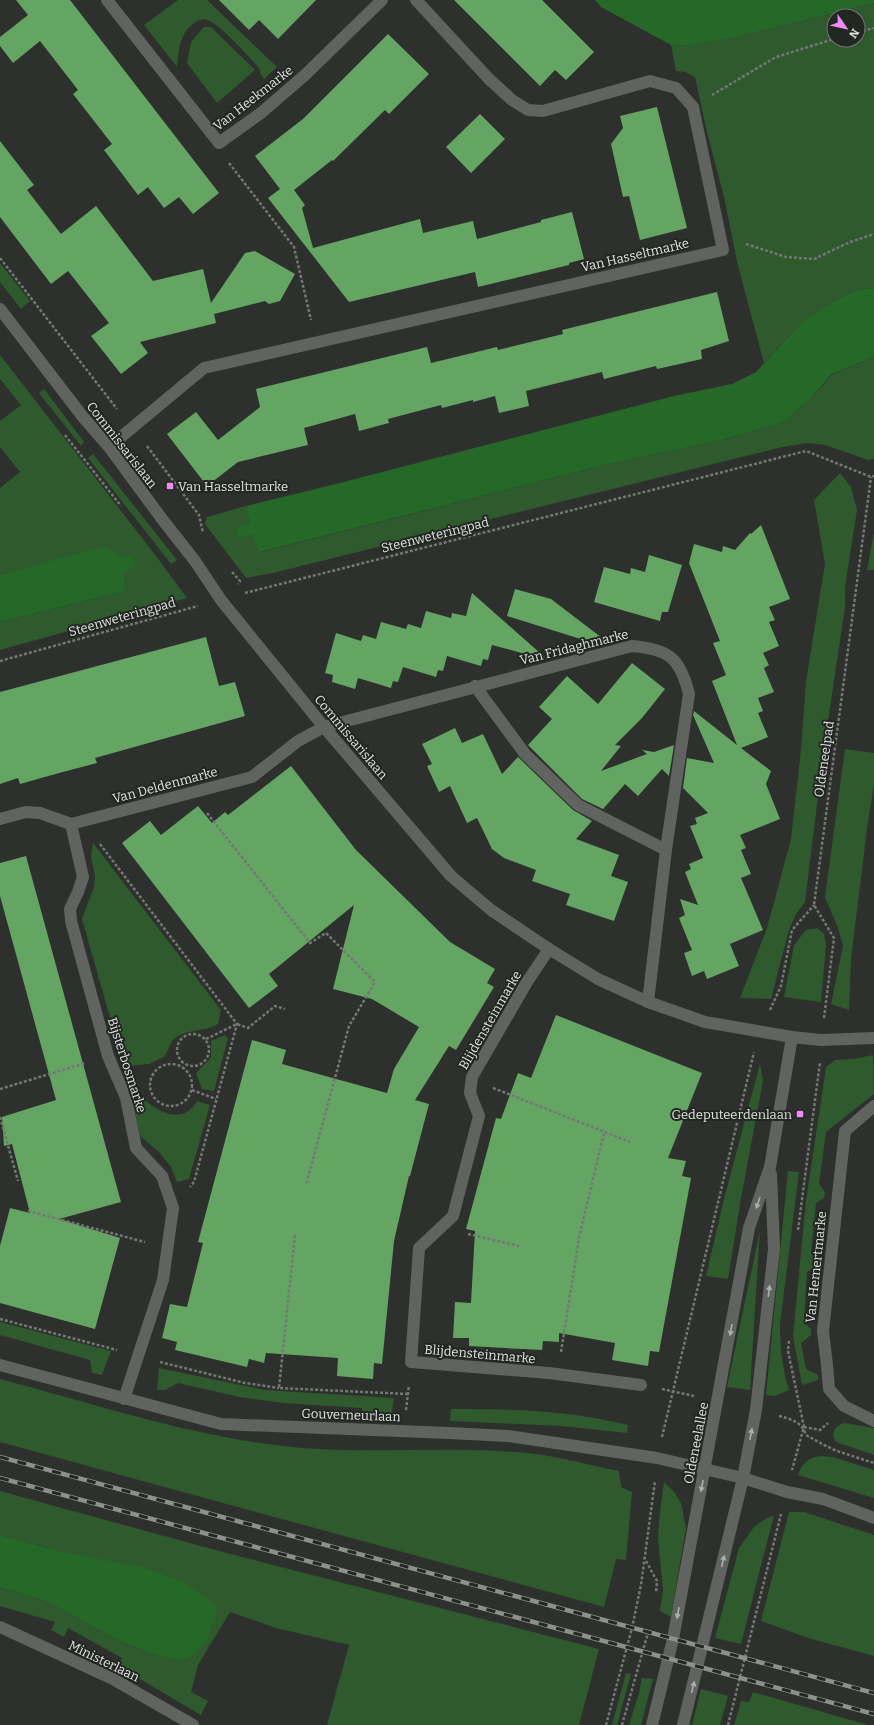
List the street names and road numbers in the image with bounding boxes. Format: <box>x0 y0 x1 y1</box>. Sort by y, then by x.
street label: Van Heekmarke <box>210 62 296 134</box>
street label: Van Hasseltmarke <box>580 235 690 275</box>
street label: Commissarislaan <box>84 399 161 492</box>
street label: Steenweteringpad <box>380 514 491 556</box>
street label: Steenweteringpad <box>67 594 177 639</box>
street label: Van Fridaghmarke <box>518 626 630 668</box>
street label: Commissarislaan <box>311 692 391 783</box>
street label: Oldeneelpad <box>811 720 837 798</box>
street label: Van Deldenmarke <box>111 764 219 806</box>
street label: Blijdensteinmarke <box>456 968 524 1072</box>
street label: Bijsterbosmarke <box>105 1016 149 1114</box>
street label: Van Hemertmarke <box>803 1210 829 1324</box>
street label: Blijdensteinmarke <box>424 1342 536 1366</box>
street label: Oldeneelallee <box>681 1401 711 1485</box>
street label: Gouverneurlaan <box>301 1406 402 1424</box>
street label: Ministerlaan <box>66 1637 143 1685</box>

